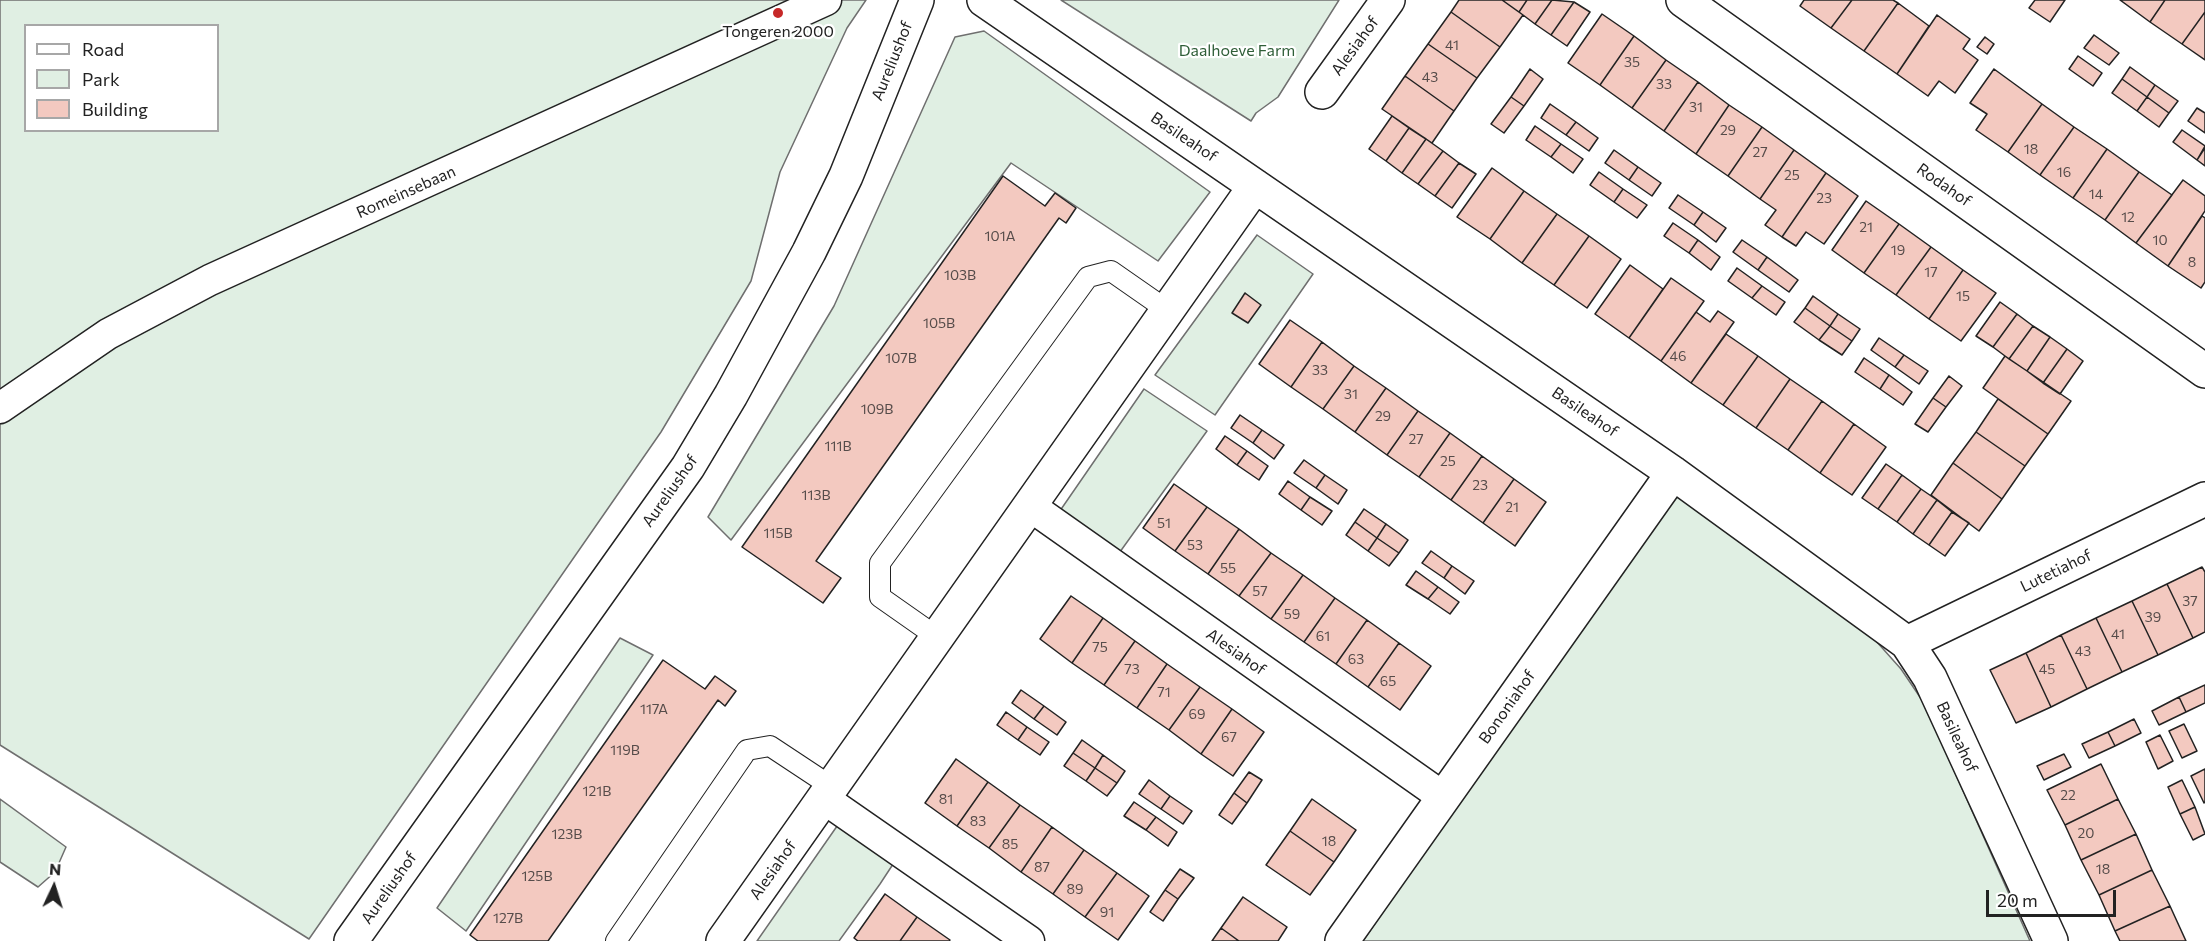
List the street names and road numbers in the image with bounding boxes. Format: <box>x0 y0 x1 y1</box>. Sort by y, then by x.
street label: Alesiahof <box>1327 13 1383 79</box>
street label: Aureliushof <box>867 19 917 103</box>
street label: Basileahof <box>1147 108 1221 166</box>
street label: Rodahof <box>1913 159 1975 211</box>
street label: Romeinsebaan <box>353 162 459 222</box>
street label: Basileahof <box>1548 383 1622 441</box>
street label: Aureliushof <box>638 451 702 531</box>
street label: Lutetiahof <box>2017 546 2095 596</box>
street label: Alesiahof <box>1203 625 1269 679</box>
street label: Bononiahof <box>1475 667 1539 747</box>
street label: Basileahof <box>1932 699 1982 775</box>
street label: Alesiahof <box>746 837 800 903</box>
street label: Aureliushof <box>357 848 421 928</box>

